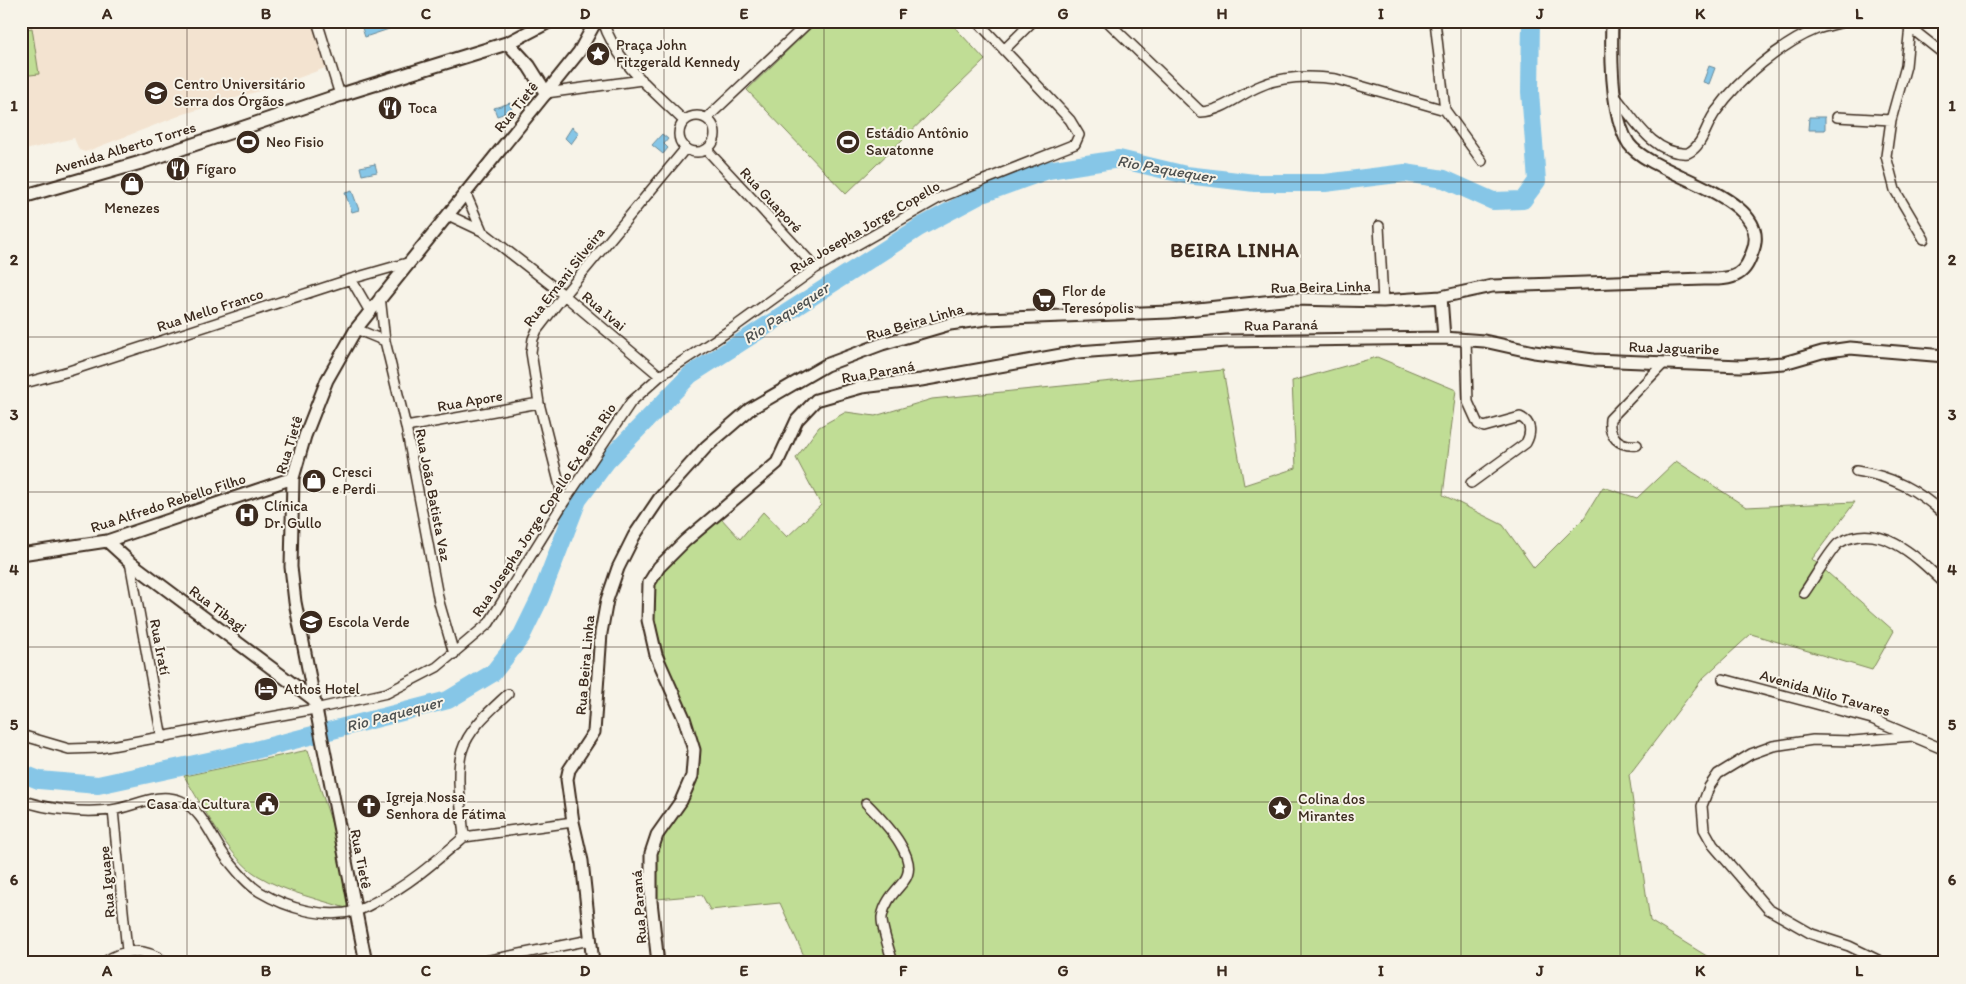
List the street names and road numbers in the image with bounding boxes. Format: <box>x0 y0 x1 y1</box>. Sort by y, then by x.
street label: Rua Tietê <box>490 78 542 136</box>
street label: Avenida Alberto Torres <box>52 118 198 178</box>
street label: Rua Guaporé <box>736 164 806 236</box>
street label: Rua Josepha Jorge Copello <box>787 177 943 277</box>
street label: Rua Ernani Silveira <box>519 223 609 330</box>
street label: Rua Beira Linha <box>1271 277 1372 297</box>
street label: Rua Mello Franco <box>154 284 266 336</box>
street label: Rua Ivai <box>578 287 630 335</box>
street label: Rua Beira Linha <box>864 299 966 345</box>
street label: Rua Paraná <box>1244 315 1318 335</box>
street label: Rua Jaguaribe <box>1628 337 1720 359</box>
street label: Rua Paraná <box>840 357 916 387</box>
street label: Rua Apore <box>436 386 504 416</box>
street label: Rua Josepha Jorge Copello Ex Beira Rio <box>468 400 620 620</box>
street label: Rua Tietê <box>272 414 306 476</box>
street label: Rua João Batista Vaz <box>411 427 455 563</box>
street label: Rua Alfredo Rebello Filho <box>88 469 248 537</box>
street label: Rua Tibagi <box>186 582 250 636</box>
street label: Rua Beira Linha <box>572 614 598 716</box>
street label: Rua Iratí <box>146 617 174 677</box>
street label: Avenida Nilo Tavares <box>1758 666 1892 720</box>
street label: Rua Tietê <box>346 828 376 890</box>
street label: Rua Iguape <box>95 845 119 919</box>
street label: Rua Paraná <box>627 869 651 945</box>

